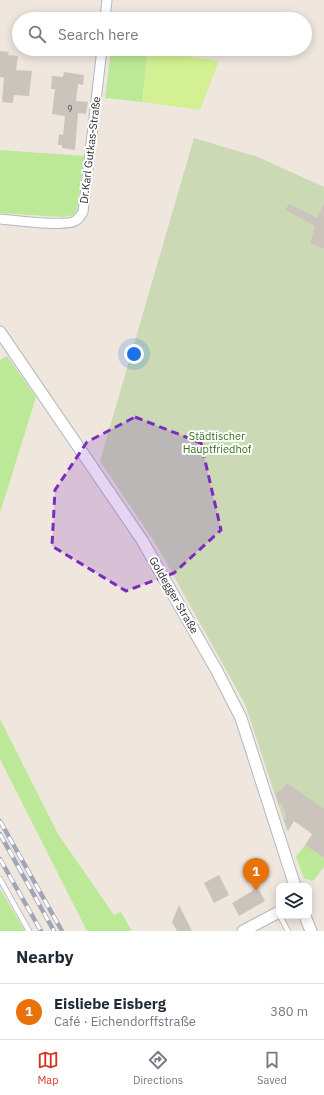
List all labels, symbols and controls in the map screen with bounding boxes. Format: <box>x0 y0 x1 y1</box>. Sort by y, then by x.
search box <box>12 12 312 56</box>
icon: search <box>26 23 48 45</box>
text: Search here <box>58 25 138 44</box>
street label: Dr.Karl Gutkas-Straße <box>76 96 104 204</box>
house number: 9 <box>67 103 73 114</box>
your location <box>124 344 144 364</box>
park label: Städtischer Hauptfriedhof <box>183 429 252 456</box>
street label: Goldegger Straße <box>146 554 202 636</box>
pin: 1 <box>243 858 269 891</box>
map controls <box>276 883 312 919</box>
button: layers <box>276 883 312 919</box>
text: Nearby <box>16 946 74 968</box>
text: Eisliebe Eisberg <box>54 994 166 1013</box>
text: 1 <box>25 1003 33 1020</box>
text: 380 m <box>270 1003 308 1020</box>
text: Café · Eichendorffstraße <box>54 1013 196 1030</box>
tab: Map <box>37 1049 59 1087</box>
tab: Directions <box>133 1049 183 1087</box>
tab: Saved <box>257 1049 287 1087</box>

